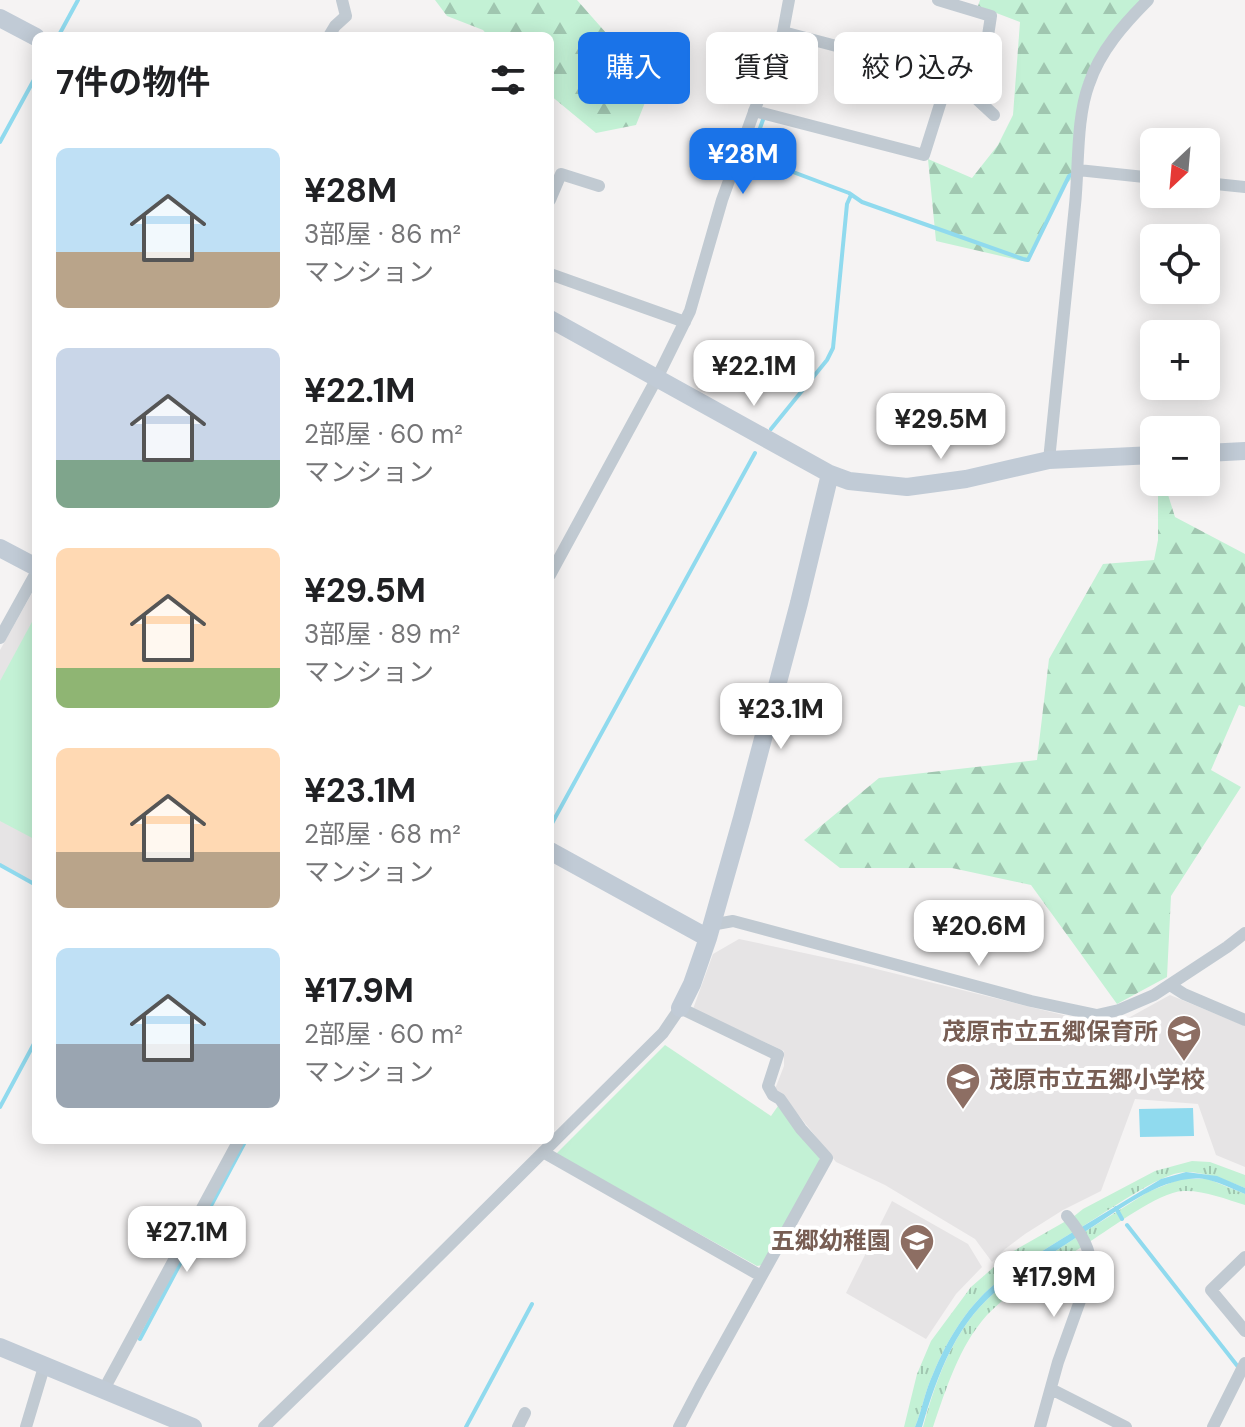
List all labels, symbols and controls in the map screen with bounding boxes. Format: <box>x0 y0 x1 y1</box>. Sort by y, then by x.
chip: 購入 <box>578 32 690 104</box>
chip: 賃貸 <box>706 32 818 104</box>
chip: 絞り込み <box>834 32 1002 104</box>
icon: filters <box>486 58 530 102</box>
text: 7件の物件 <box>56 60 210 105</box>
pin: ¥28M <box>696 128 790 196</box>
north arrow <box>1140 128 1220 208</box>
map controls <box>1140 128 1220 496</box>
text: ¥28M <box>707 137 779 171</box>
text: ¥28M <box>304 168 397 213</box>
icon: home <box>120 180 216 276</box>
text: 3部屋 · 86 m² <box>304 217 461 251</box>
button: locate <box>1140 224 1220 304</box>
text: マンション <box>304 255 434 289</box>
button: + <box>1140 320 1220 400</box>
pin: ¥22.1M <box>689 340 819 408</box>
text: ¥22.1M <box>711 349 797 383</box>
text: ¥22.1M <box>304 368 415 413</box>
icon: home <box>120 380 216 476</box>
pin: ¥29.5M <box>876 393 1006 461</box>
text: ¥29.5M <box>894 402 988 436</box>
button: − <box>1140 416 1220 496</box>
text: 2部屋 · 60 m² <box>304 417 463 451</box>
text: マンション <box>304 455 434 489</box>
text: ¥29.5M <box>304 568 426 613</box>
icon: home <box>120 580 216 676</box>
text: 3部屋 · 89 m² <box>304 617 460 651</box>
text: マンション <box>304 655 434 689</box>
pin: ¥23.1M <box>716 683 846 751</box>
text: ¥23.1M <box>738 692 824 726</box>
text: ¥23.1M <box>304 768 416 813</box>
icon: home <box>120 780 216 876</box>
text: 2部屋 · 68 m² <box>304 817 461 851</box>
text: マンション <box>304 855 434 889</box>
pin: ¥20.6M <box>914 900 1044 968</box>
text: ¥20.6M <box>932 909 1026 943</box>
text: ¥17.9M <box>304 968 414 1013</box>
icon: home <box>120 980 216 1076</box>
school or university icon: 茂原市立五郷保育所 <box>1165 1013 1203 1063</box>
place label: 茂原市立五郷保育所 <box>942 1016 1158 1047</box>
text: 2部屋 · 60 m² <box>304 1017 463 1051</box>
text: マンション <box>304 1055 434 1089</box>
school or university icon: 茂原市立五郷小学校 <box>944 1061 982 1111</box>
place label: 茂原市立五郷小学校 <box>989 1064 1205 1095</box>
pin: ¥27.1M <box>122 1206 252 1274</box>
text: ¥27.1M <box>146 1215 228 1249</box>
school or university icon: 五郷幼稚園 <box>898 1222 936 1272</box>
place label: 五郷幼稚園 <box>771 1225 891 1256</box>
pin: ¥17.9M <box>989 1251 1119 1319</box>
text: ¥17.9M <box>1012 1260 1096 1294</box>

